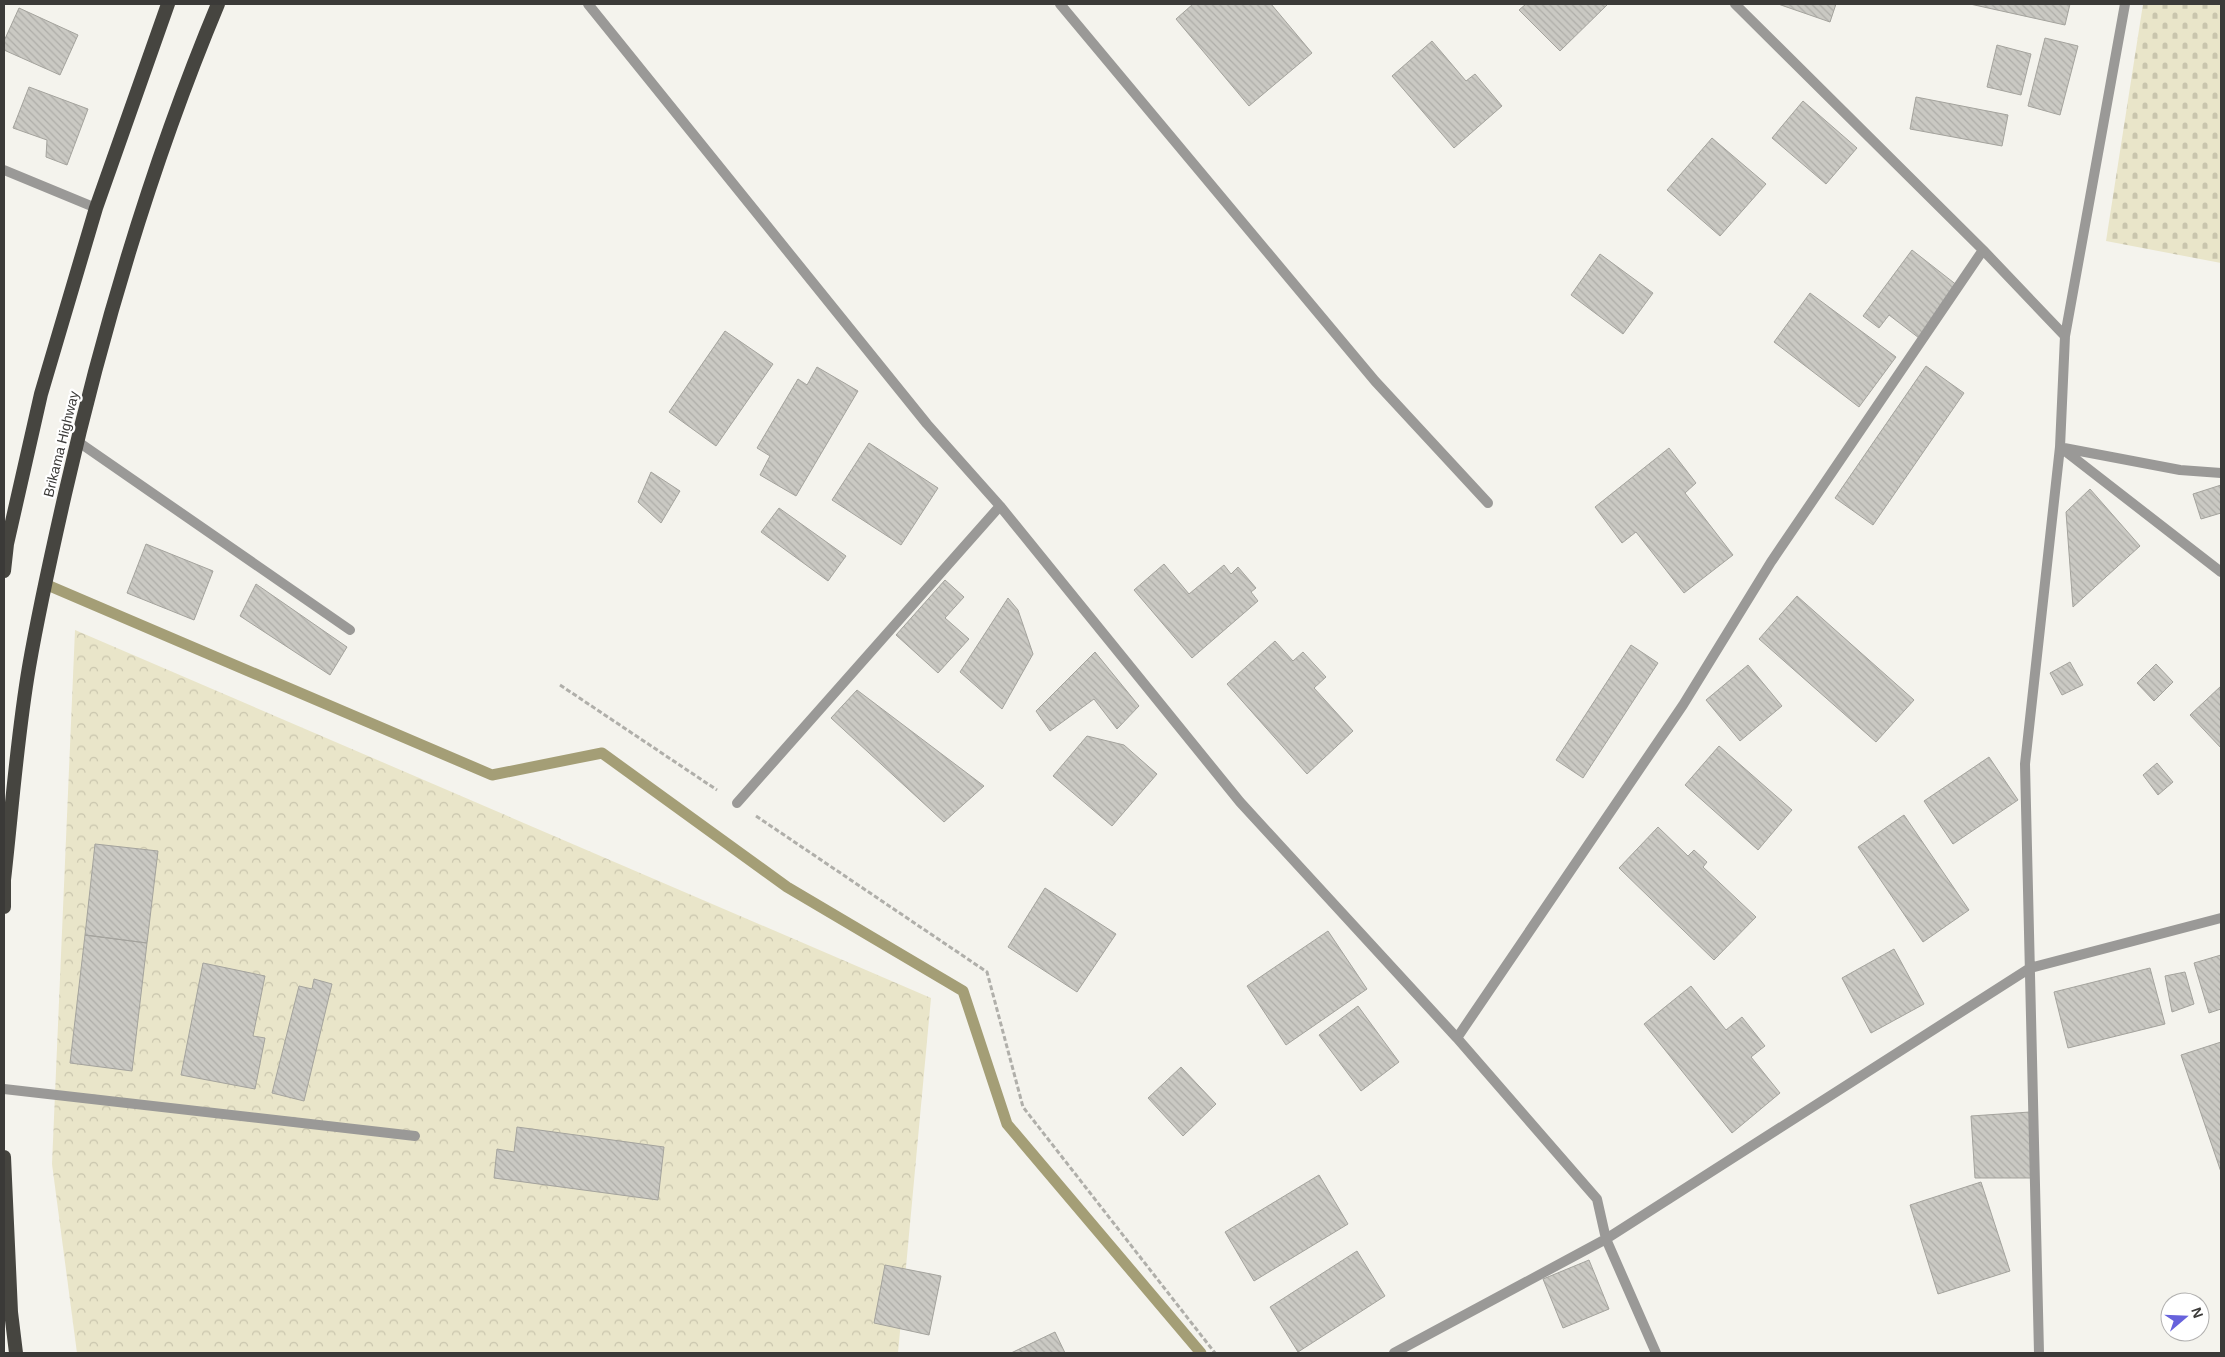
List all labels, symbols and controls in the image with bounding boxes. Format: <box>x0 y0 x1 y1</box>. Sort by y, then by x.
street label: Brikama Highway <box>40 389 82 499</box>
north arrow <box>2160 1292 2210 1342</box>
text: N <box>2188 1305 2207 1320</box>

